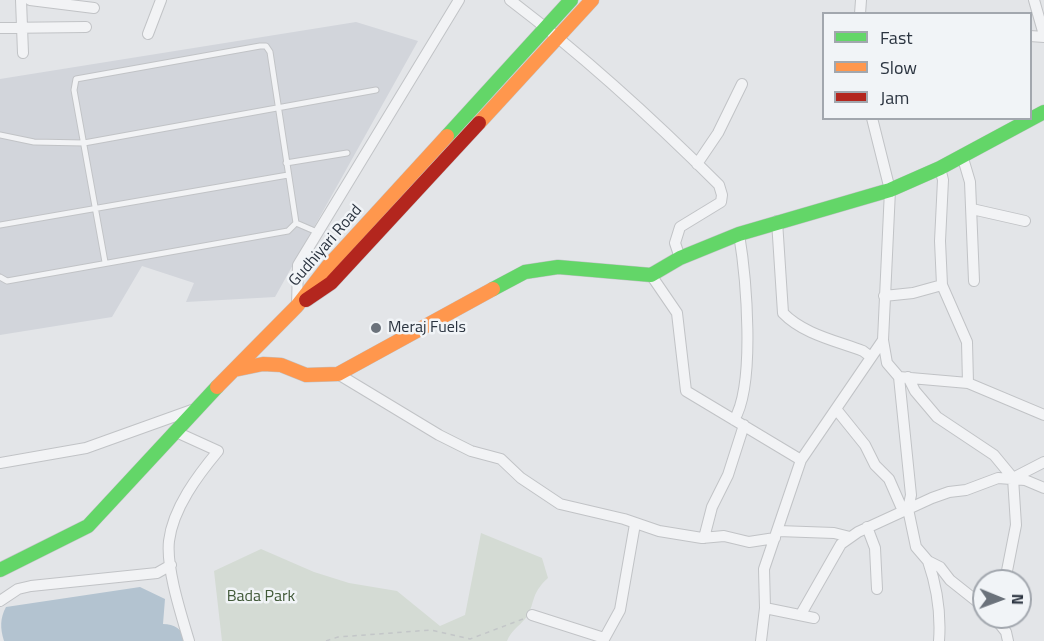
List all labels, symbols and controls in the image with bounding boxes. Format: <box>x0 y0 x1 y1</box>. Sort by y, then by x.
legend <box>822 12 1032 120</box>
text: Fast <box>880 24 913 51</box>
text: Slow <box>880 54 917 81</box>
text: Jam <box>880 84 909 111</box>
street label: Gudhiyari Road <box>285 201 367 291</box>
place label: Meraj Fuels <box>388 318 466 338</box>
marker: Meraj Fuels <box>369 321 383 335</box>
north arrow <box>972 569 1032 629</box>
park label: Bada Park <box>227 587 295 607</box>
text: N <box>1006 594 1030 605</box>

